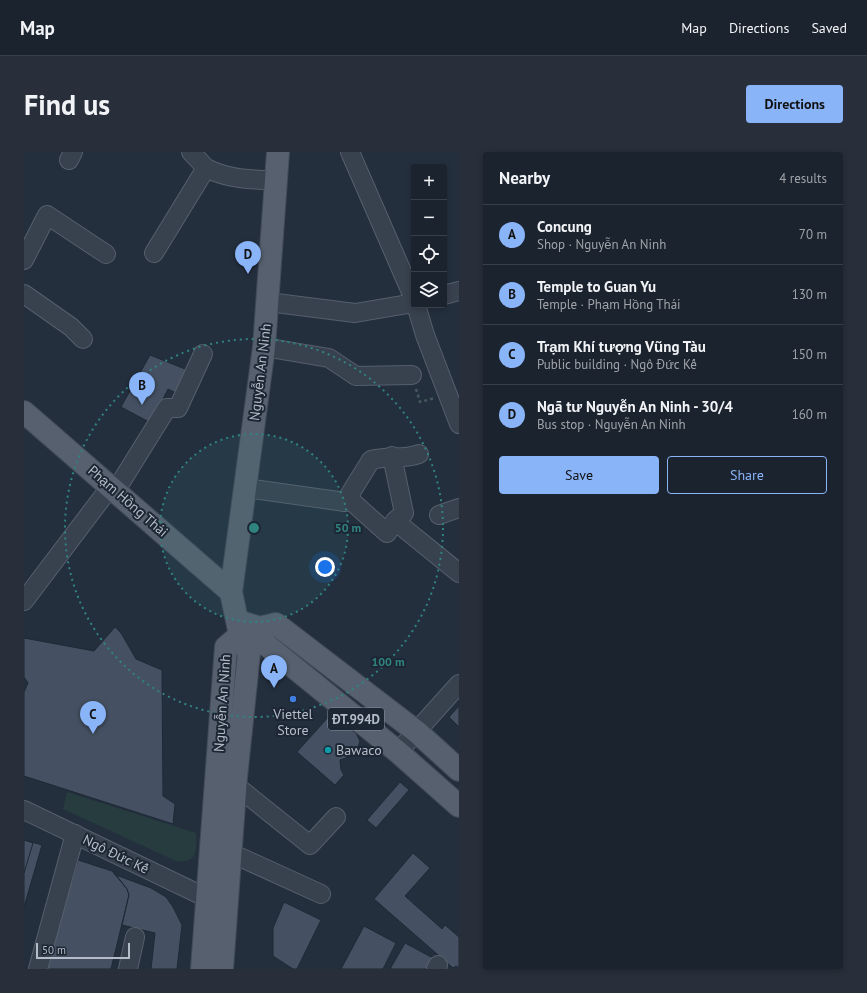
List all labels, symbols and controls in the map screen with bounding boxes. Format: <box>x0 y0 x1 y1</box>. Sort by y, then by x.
text: Map <box>20 16 55 40</box>
text: Map <box>681 19 707 37</box>
text: Directions <box>729 19 789 37</box>
text: Saved <box>811 19 847 37</box>
button: Directions <box>746 85 843 123</box>
text: Find us <box>24 86 110 123</box>
map controls <box>411 164 447 308</box>
button: + <box>411 164 447 200</box>
text: Nearby <box>499 167 550 189</box>
text: 4 results <box>779 170 827 187</box>
button: − <box>411 200 447 236</box>
text: Concung <box>537 217 592 236</box>
text: A <box>508 226 516 243</box>
text: 70 m <box>799 226 827 243</box>
button: locate <box>411 236 447 272</box>
text: Shop · Nguyễn An Ninh <box>537 236 666 253</box>
pin: D <box>235 241 261 274</box>
button: layers <box>411 272 447 308</box>
text: Temple to Guan Yu <box>537 277 656 296</box>
text: B <box>508 286 516 303</box>
text: 130 m <box>792 286 827 303</box>
text: Temple · Phạm Hồng Thái <box>537 296 681 313</box>
street label: Nguyễn An Ninh <box>245 322 275 422</box>
text: Trạm Khí tượng Vũng Tàu <box>537 337 706 356</box>
text: C <box>508 346 516 363</box>
text: 150 m <box>792 346 827 363</box>
text: Public building · Ngô Đức Kế <box>537 356 697 373</box>
pin: B <box>129 372 155 405</box>
text: Ngã tư Nguyễn An Ninh - 30/4 <box>537 397 733 416</box>
text: D <box>508 406 516 423</box>
text: 160 m <box>792 406 827 423</box>
text: Bus stop · Nguyễn An Ninh <box>537 416 686 433</box>
button: Save <box>499 456 659 494</box>
button: Share <box>667 456 827 494</box>
street label: Phạm Hồng Thái <box>84 461 172 541</box>
text: 50 m <box>335 520 361 535</box>
centre of rings <box>247 521 261 535</box>
your location <box>315 557 335 577</box>
street label: Nguyễn An Ninh <box>210 654 234 752</box>
text: 100 m <box>371 654 405 669</box>
pin: A <box>261 655 287 688</box>
marker: Viettel Store <box>288 694 298 704</box>
pin: C <box>80 701 106 734</box>
place label: Viettel Store <box>272 705 313 739</box>
road number: ĐT.994D <box>328 708 384 730</box>
place label: Bawaco <box>336 741 382 759</box>
marker: Bawaco <box>323 745 333 755</box>
street label: Ngô Đức Kế <box>80 830 152 878</box>
scale bar <box>36 941 130 960</box>
text: 50 m <box>42 943 66 957</box>

